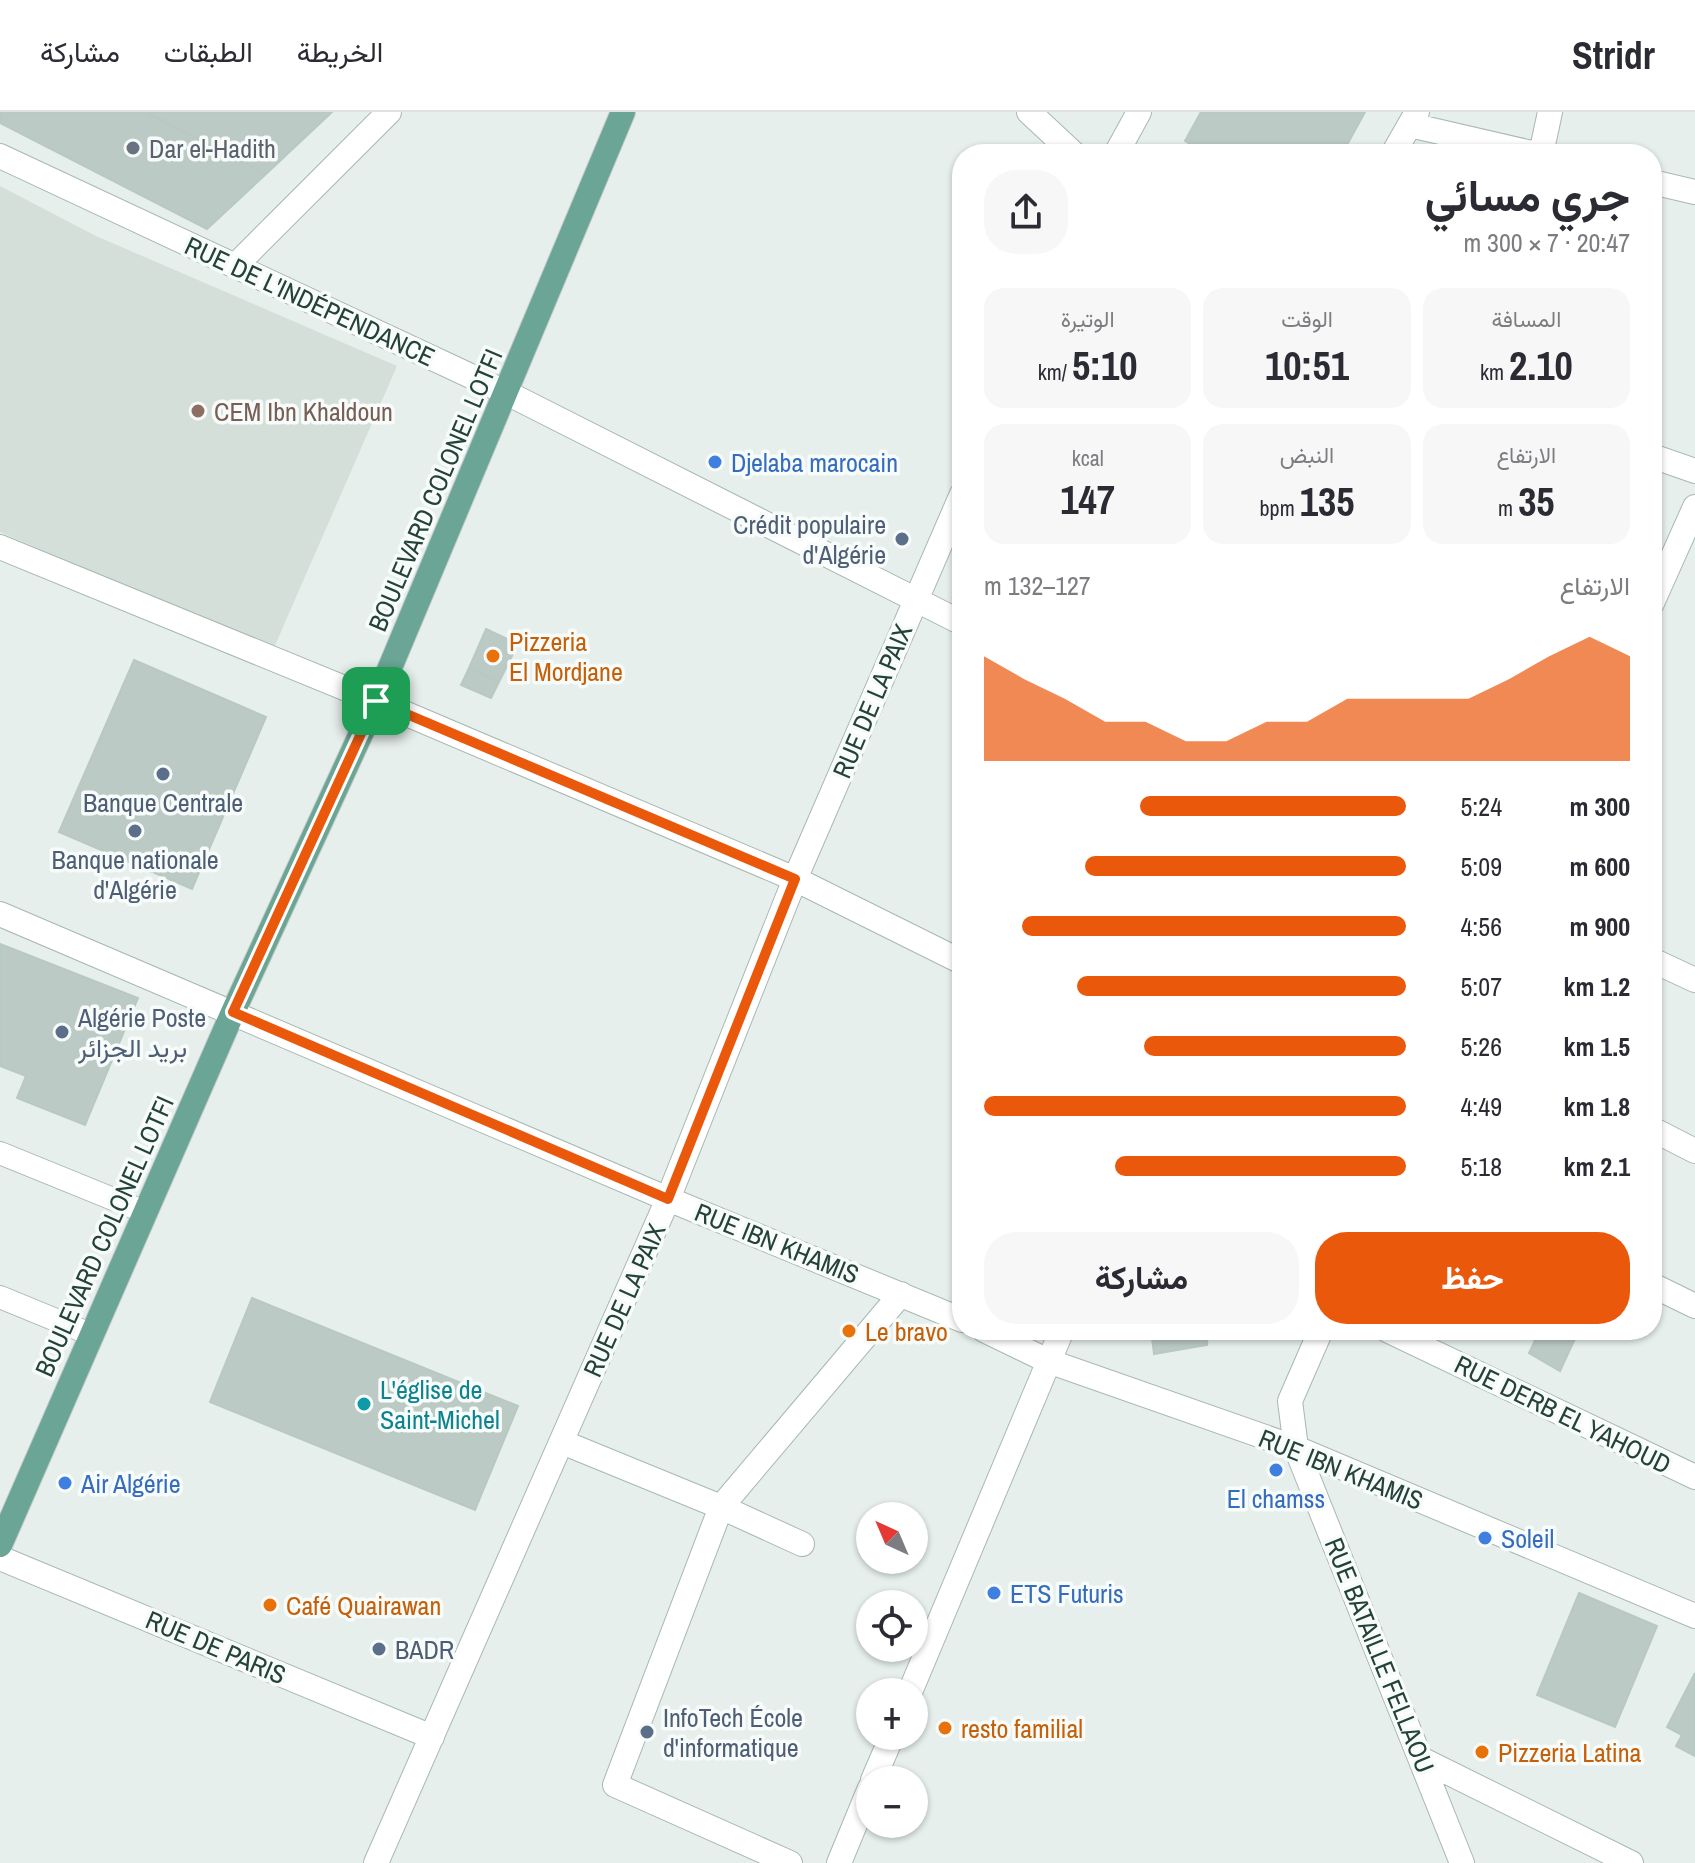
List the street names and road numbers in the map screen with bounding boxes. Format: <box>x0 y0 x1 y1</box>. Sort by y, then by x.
street label: RUE DE L'INDÉPENDANCE <box>179 228 441 374</box>
street label: BOULEVARD COLONEL LOTFI <box>360 344 510 636</box>
street label: RUE DE LA PAIX <box>824 618 921 783</box>
street label: BOULEVARD COLONEL LOTFI <box>26 1090 182 1382</box>
street label: RUE IBN KHAMIS <box>690 1194 864 1292</box>
street label: RUE DE LA PAIX <box>575 1217 674 1382</box>
street label: RUE DERB EL YAHOUD <box>1449 1346 1677 1482</box>
street label: RUE IBN KHAMIS <box>1254 1420 1428 1518</box>
street label: RUE BATAILLE FELLAOU <box>1317 1532 1443 1778</box>
street label: RUE DE PARIS <box>141 1602 291 1692</box>

